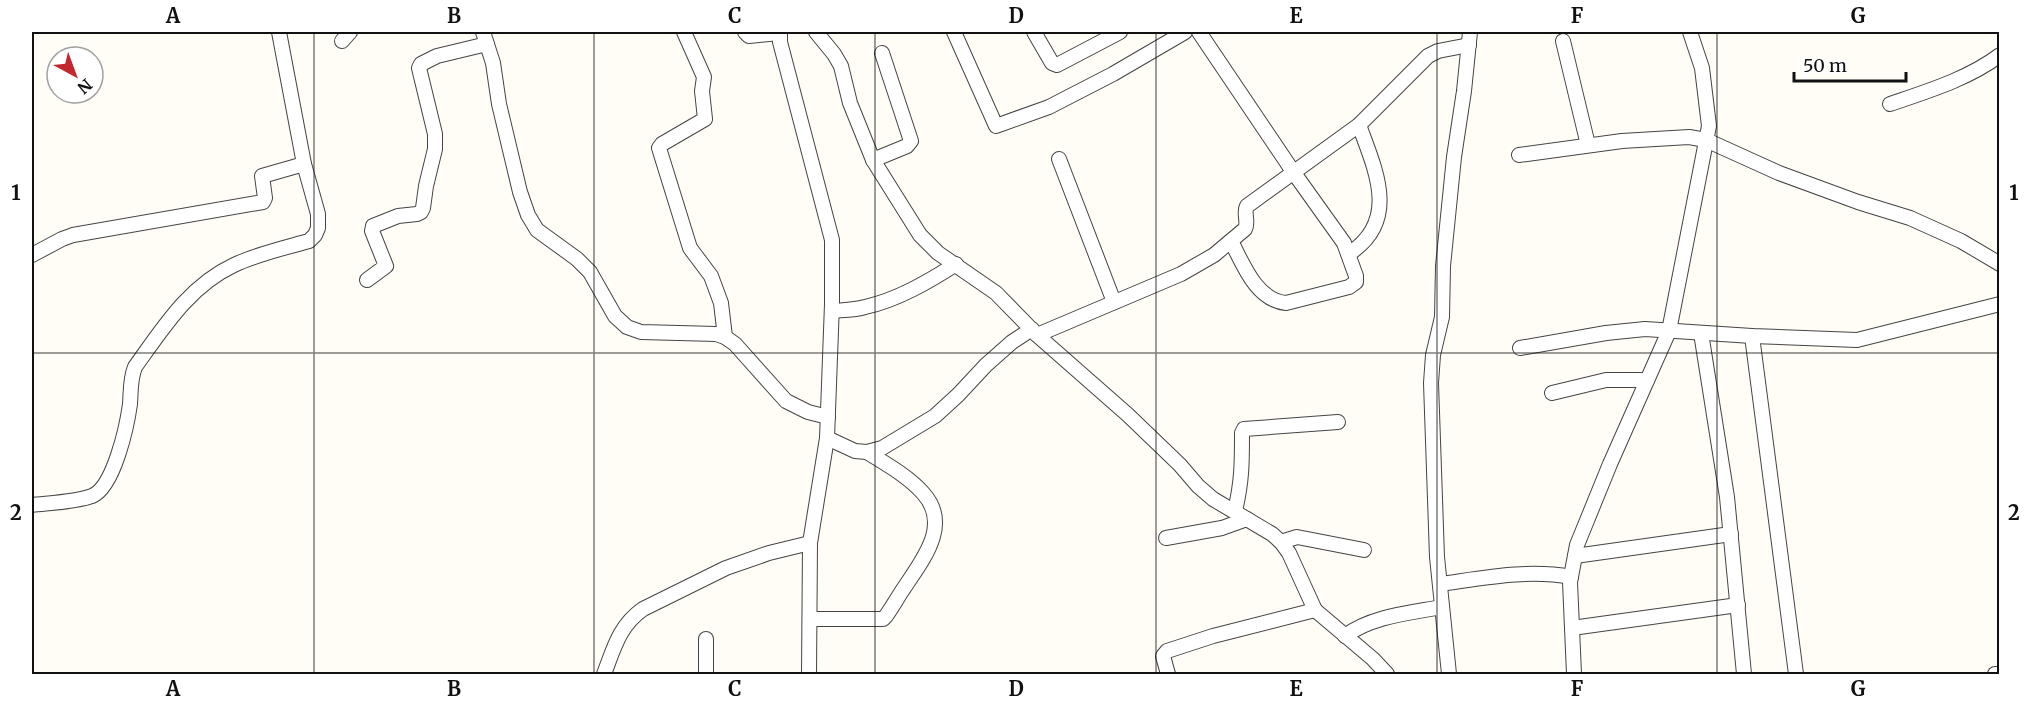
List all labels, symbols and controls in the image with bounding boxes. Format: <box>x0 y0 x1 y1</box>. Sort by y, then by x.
text: A <box>165 3 181 28</box>
text: B <box>447 3 461 28</box>
text: C <box>728 3 742 28</box>
text: D <box>1008 3 1024 28</box>
text: E <box>1289 3 1303 28</box>
text: F <box>1571 3 1584 28</box>
text: G <box>1851 3 1866 28</box>
north arrow <box>45 45 105 105</box>
scale bar <box>1794 45 1906 83</box>
text: 50 m <box>1803 54 1847 77</box>
text: N <box>73 75 96 98</box>
text: 1 <box>11 180 21 205</box>
text: 1 <box>2009 180 2019 205</box>
text: 2 <box>10 500 22 525</box>
text: 2 <box>2008 500 2020 525</box>
text: A <box>165 676 181 701</box>
text: B <box>447 676 461 701</box>
text: C <box>728 676 742 701</box>
text: D <box>1008 676 1024 701</box>
text: E <box>1289 676 1303 701</box>
text: F <box>1571 676 1584 701</box>
text: G <box>1851 676 1866 701</box>

